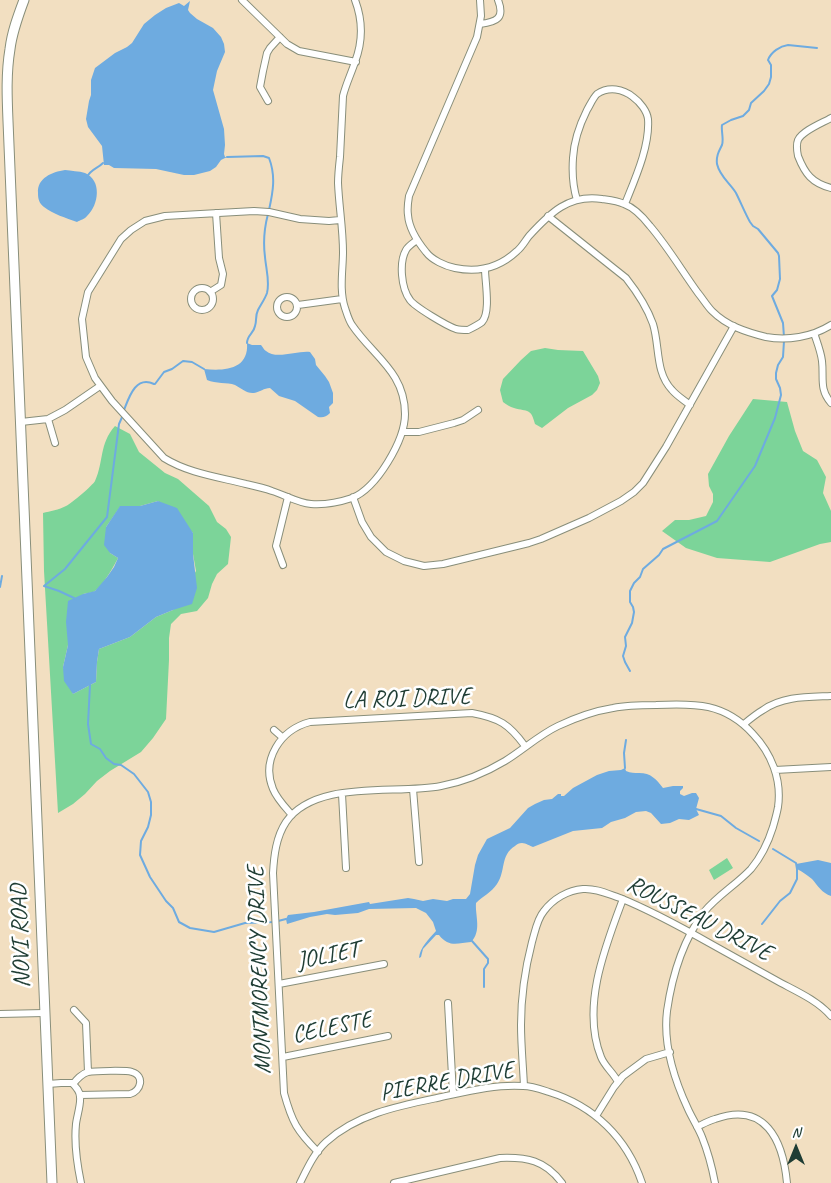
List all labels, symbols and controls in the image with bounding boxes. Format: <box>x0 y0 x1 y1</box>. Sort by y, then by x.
street label: LA ROI DRIVE <box>343 682 471 716</box>
street label: MONTMORENCY DRIVE <box>242 866 278 1074</box>
street label: ROUSSEAU DRIVE <box>622 870 776 968</box>
street label: NOVI ROAD <box>5 884 37 988</box>
street label: JOLIET <box>294 936 362 976</box>
street label: CELESTE <box>290 1006 374 1050</box>
street label: PIERRE DRIVE <box>378 1056 516 1108</box>
north arrow <box>771 1123 821 1173</box>
text: N <box>792 1124 800 1141</box>

